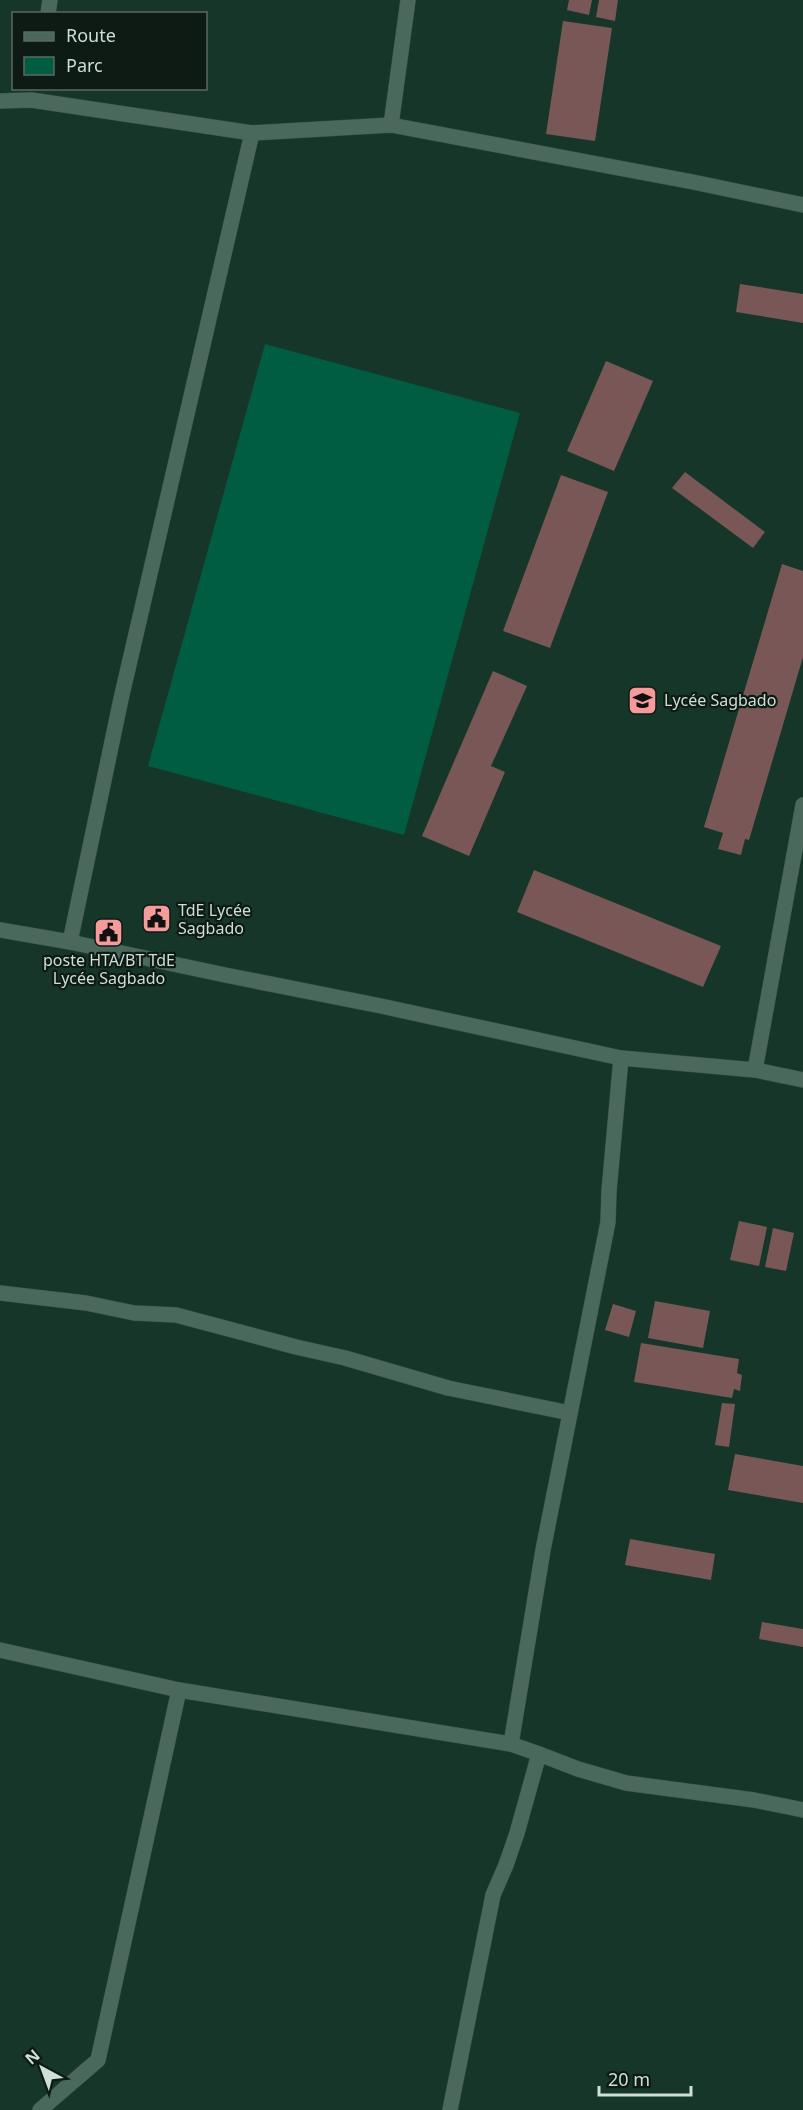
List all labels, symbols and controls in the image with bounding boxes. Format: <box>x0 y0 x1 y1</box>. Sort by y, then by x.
legend <box>12 12 207 90</box>
text: Route <box>66 23 116 47</box>
text: Parc <box>66 53 103 77</box>
school or university icon: Lycée Sagbado <box>627 684 659 716</box>
place label: Lycée Sagbado <box>664 689 776 711</box>
place label: TdE Lycée Sagbado <box>178 899 251 939</box>
public building icon: TdE Lycée Sagbado <box>141 903 173 935</box>
public building icon: poste HTA/BT TdE Lycée Sagbado <box>93 916 125 948</box>
place label: poste HTA/BT TdE Lycée Sagbado <box>43 949 175 989</box>
north arrow <box>12 2038 72 2098</box>
text: N <box>20 2044 44 2069</box>
scale bar <box>599 2059 690 2097</box>
text: 20 m <box>608 2067 650 2091</box>

